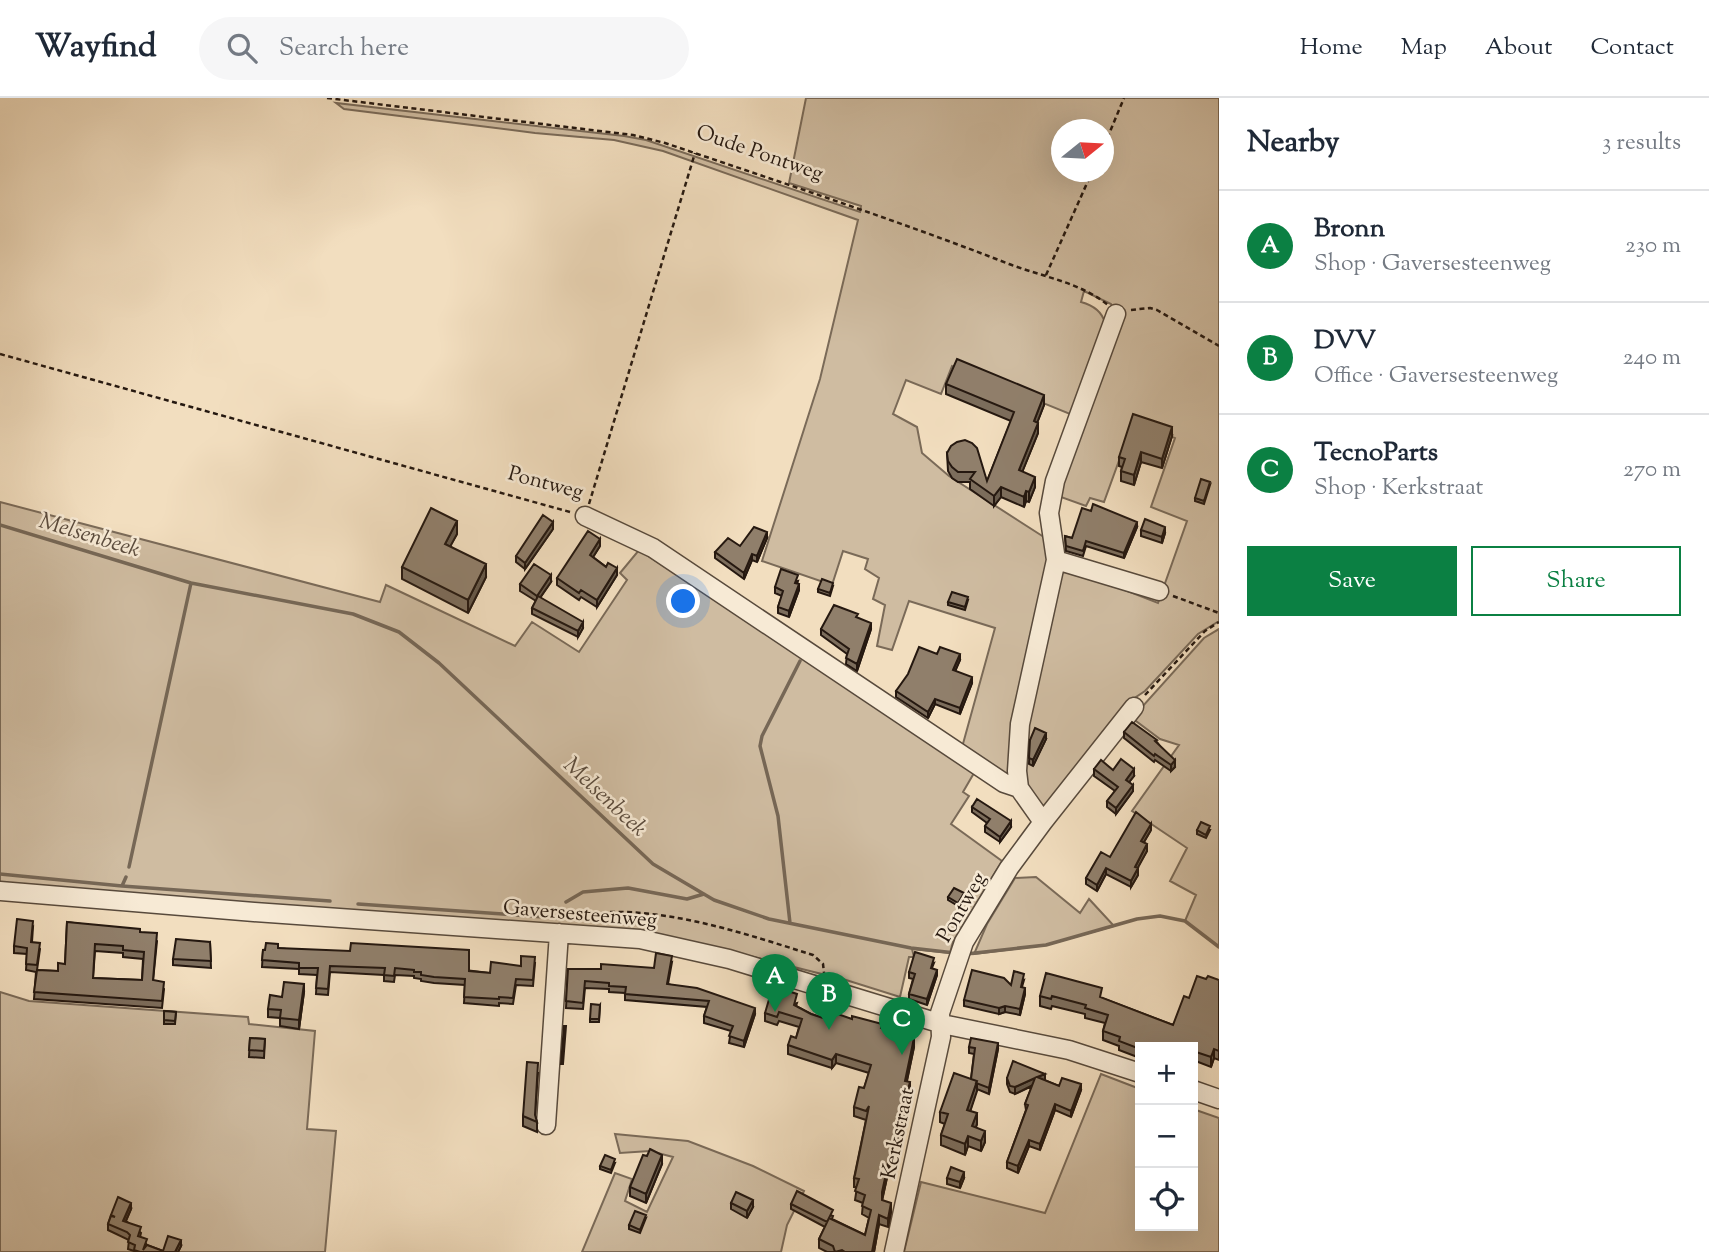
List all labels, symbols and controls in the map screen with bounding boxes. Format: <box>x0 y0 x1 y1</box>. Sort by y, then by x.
search box <box>199 17 689 80</box>
text: Wayfind <box>35 24 157 72</box>
icon: search <box>223 29 261 67</box>
text: Search here <box>279 30 409 67</box>
text: Home <box>1300 31 1363 65</box>
text: Map <box>1401 31 1447 65</box>
text: About <box>1485 31 1552 65</box>
text: Contact <box>1590 31 1674 65</box>
street label: Oude Pontweg <box>692 118 827 190</box>
north arrow <box>1051 119 1114 182</box>
text: Nearby <box>1247 122 1339 165</box>
text: 3 results <box>1602 127 1681 160</box>
text: Bronn <box>1314 211 1385 248</box>
text: A <box>1261 230 1279 263</box>
text: 230 m <box>1625 230 1681 263</box>
text: Shop · Gaversesteenweg <box>1314 248 1551 281</box>
text: DVV <box>1314 323 1376 360</box>
text: B <box>1263 342 1277 375</box>
text: 240 m <box>1623 342 1681 375</box>
text: Office · Gaversesteenweg <box>1314 360 1558 393</box>
text: TecnoParts <box>1314 435 1438 472</box>
text: C <box>1261 454 1279 487</box>
text: 270 m <box>1623 454 1681 487</box>
street label: Pontweg <box>504 459 587 508</box>
text: Shop · Kerkstraat <box>1314 472 1483 505</box>
water label: Melsenbeek <box>35 505 144 567</box>
button: Save <box>1247 546 1457 616</box>
button: Share <box>1471 546 1681 616</box>
your location <box>666 584 700 618</box>
water label: Melsenbeek <box>555 750 654 845</box>
street label: Pontweg <box>931 867 995 949</box>
street label: Gaversesteenweg <box>502 893 658 937</box>
pin: A <box>752 954 798 1012</box>
pin: B <box>806 972 852 1030</box>
pin: C <box>879 997 925 1055</box>
map controls <box>1135 1042 1198 1231</box>
button: + <box>1135 1042 1198 1105</box>
street label: Kerkstraat <box>875 1085 923 1182</box>
button: − <box>1135 1105 1198 1168</box>
button: locate <box>1135 1168 1198 1231</box>

